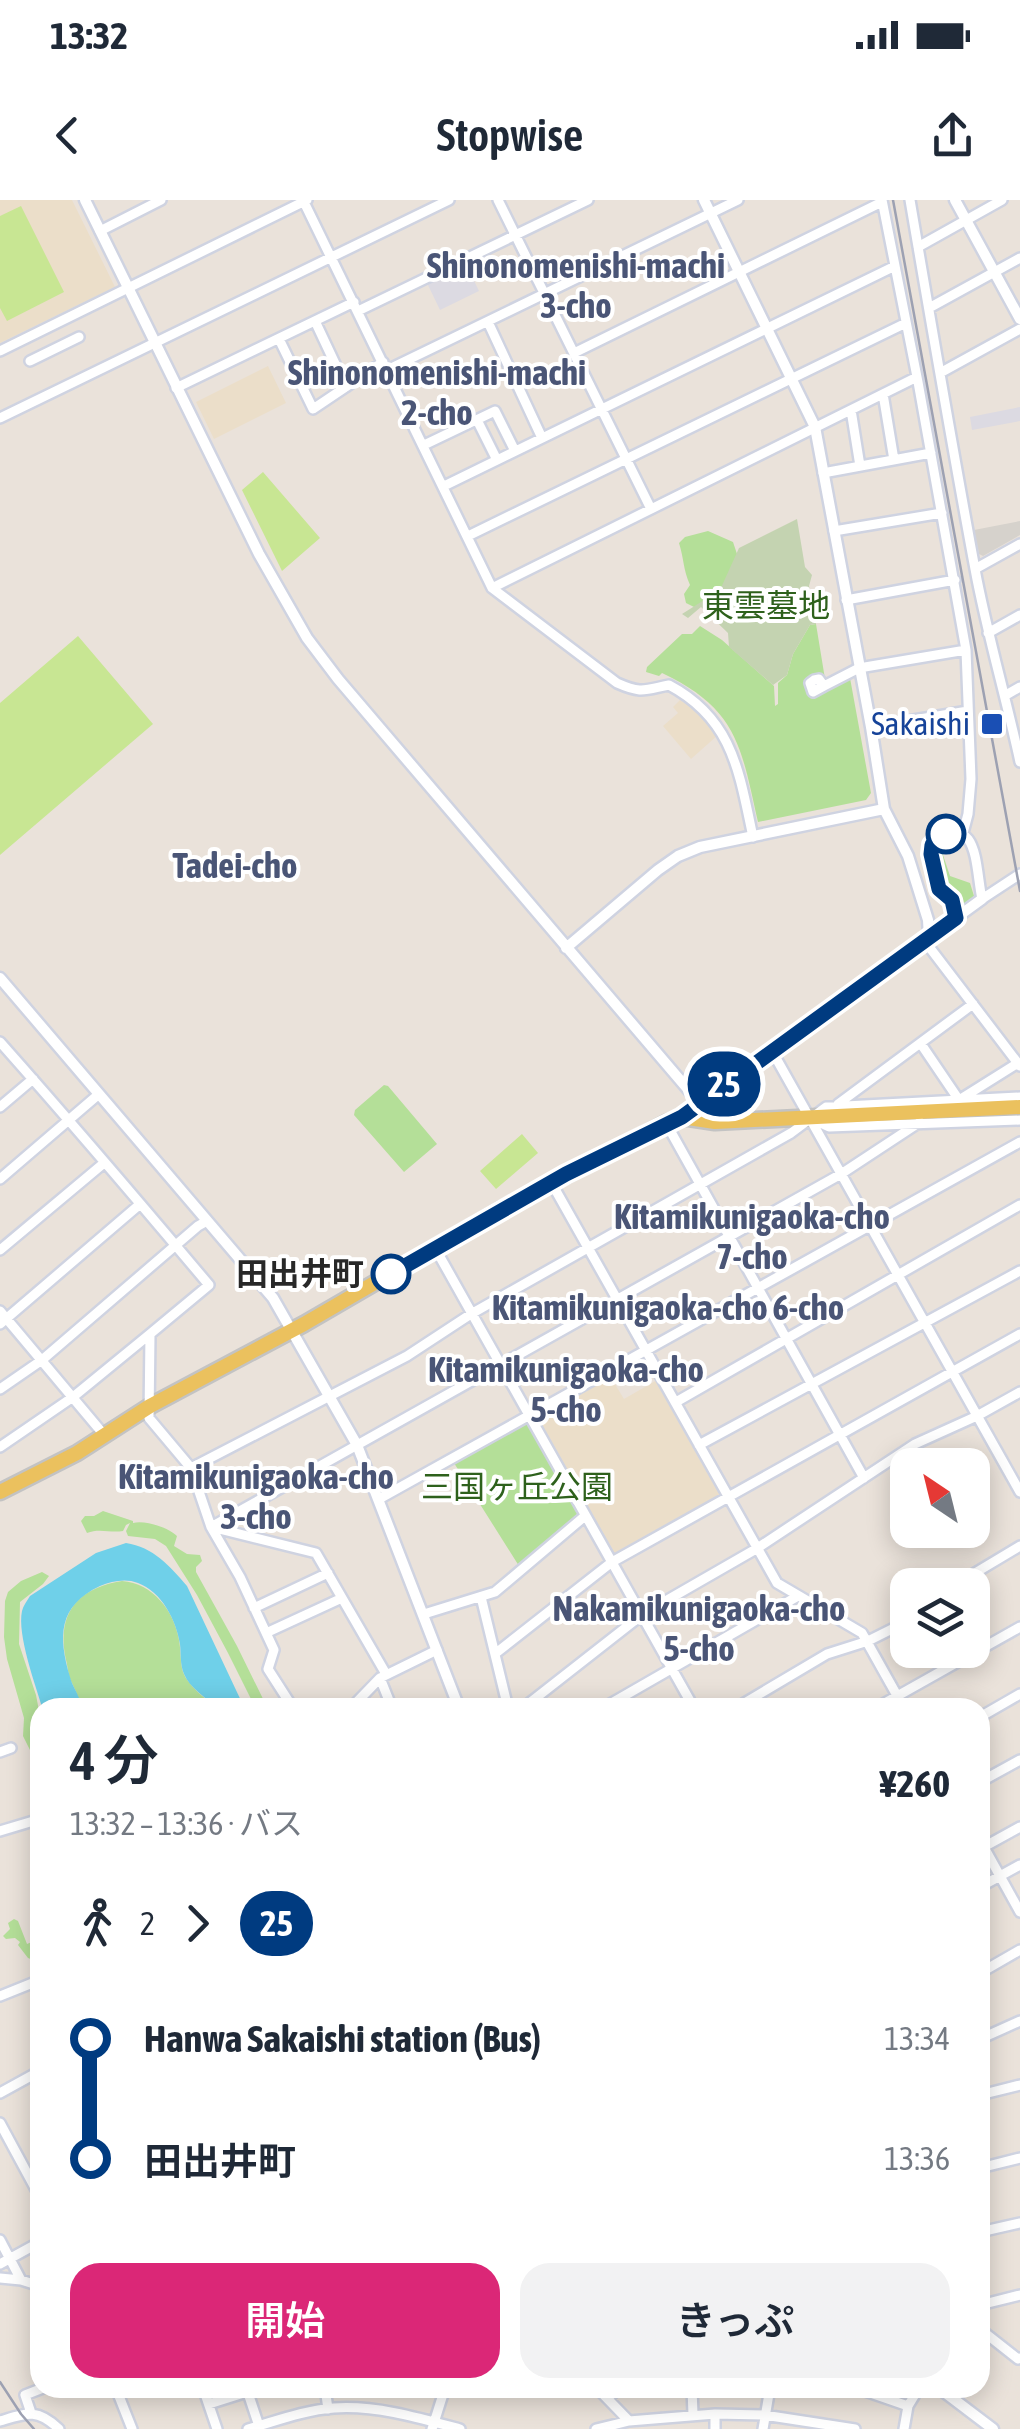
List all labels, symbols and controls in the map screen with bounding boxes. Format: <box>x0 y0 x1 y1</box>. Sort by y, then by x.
text: 13:32 <box>50 14 128 57</box>
icon: back <box>40 108 95 163</box>
icon: share <box>925 108 980 163</box>
text: Stopwise <box>437 109 583 161</box>
district label: Shinonomenishi-machi 3-cho <box>427 245 725 325</box>
district label: Shinonomenishi-machi 2-cho <box>288 352 586 432</box>
park label: 東雲墓地 <box>702 587 830 624</box>
place label: Sakaishi <box>871 705 970 742</box>
marker: Sakaishi <box>979 711 1005 737</box>
unlabelled marker <box>927 815 965 853</box>
district label: Tadei-cho <box>173 845 297 885</box>
line badge: 25 <box>679 1052 769 1116</box>
text: 25 <box>708 1064 740 1104</box>
district label: Kitamikunigaoka-cho 7-cho <box>614 1196 890 1276</box>
place label: 田出井町 <box>236 1255 364 1292</box>
marker: 田出井町 <box>372 1255 410 1293</box>
district label: Kitamikunigaoka-cho 6-cho <box>492 1287 844 1327</box>
district label: Kitamikunigaoka-cho 5-cho <box>428 1349 704 1429</box>
north arrow <box>890 1448 990 1548</box>
map controls <box>890 1448 990 1668</box>
district label: Kitamikunigaoka-cho 3-cho <box>118 1456 394 1536</box>
park label: 三国ヶ丘公園 <box>421 1468 613 1505</box>
button: layers <box>890 1568 990 1668</box>
district label: Nakamikunigaoka-cho 5-cho <box>552 1588 846 1668</box>
text: 4 分 <box>70 1729 158 1792</box>
text: ¥260 <box>880 1762 950 1805</box>
text: 13:32 – 13:36 · バス <box>70 1805 303 1842</box>
icon: walk <box>70 1896 125 1951</box>
icon: forward <box>170 1896 225 1951</box>
text: 25 <box>260 1903 293 1943</box>
text: 2 <box>140 1905 155 1942</box>
text: Hanwa Sakaishi station (Bus) <box>144 2017 541 2060</box>
text: 13:34 <box>884 2020 950 2057</box>
text: 田出井町 <box>144 2140 296 2183</box>
text: 13:36 <box>884 2140 950 2177</box>
button: 開始 <box>70 2263 500 2378</box>
button: きっぷ <box>520 2263 950 2378</box>

